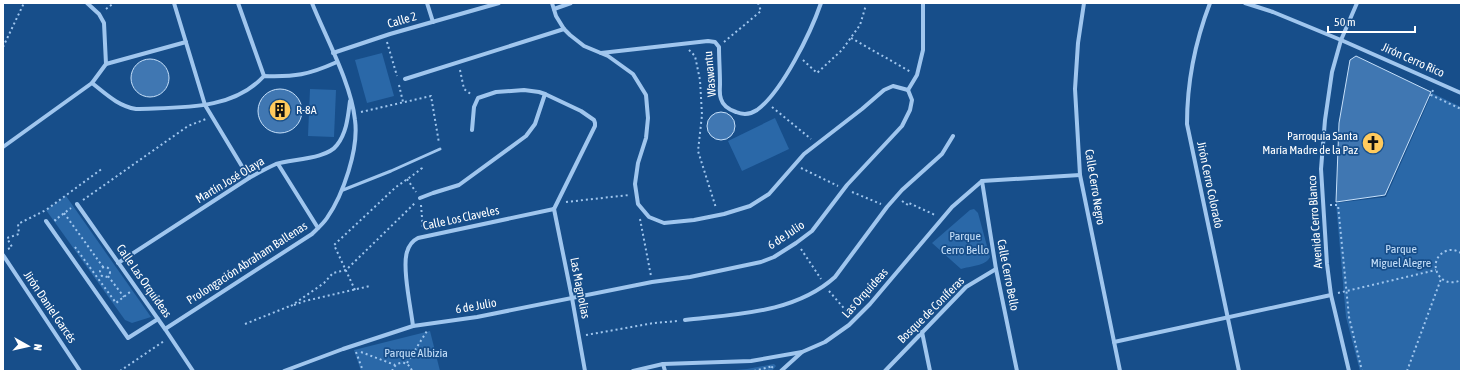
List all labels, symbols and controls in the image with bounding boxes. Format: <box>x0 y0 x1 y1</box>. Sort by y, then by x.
scale bar <box>1328 8 1415 34</box>
street label: Calle 2 <box>386 9 418 31</box>
text: 50 m <box>1334 15 1356 29</box>
street label: Jirón Cerro Rico <box>1379 40 1447 80</box>
street label: Waswantu <box>701 50 719 97</box>
building icon: R-8A <box>267 97 293 123</box>
place label: R-8A <box>296 103 317 117</box>
place label: Parroquia Santa María Madre de la Paz <box>1262 129 1359 157</box>
church icon: Parroquia Santa María Madre de la Paz <box>1360 130 1386 156</box>
street label: Jirón Cerro Colorado <box>1194 140 1226 230</box>
street label: Calle Cerro Negro <box>1082 148 1108 226</box>
street label: Martín José Olaya <box>193 154 267 206</box>
street label: Avenida Cerro Blanco <box>1305 175 1325 269</box>
street label: Calle Los Claveles <box>422 203 500 233</box>
street label: 6 de Julio <box>765 217 807 252</box>
street label: Prolongación Abraham Ballenas <box>184 219 310 307</box>
park label: Parque Cerro Bello <box>941 229 989 257</box>
street label: Calle Cerro Bello <box>994 238 1022 312</box>
street label: Calle Las Orquídeas <box>114 242 174 320</box>
park label: Parque Miguel Alegre <box>1371 242 1431 270</box>
street label: Las Magnolias <box>567 256 593 320</box>
street label: Las Orquídeas <box>839 265 891 321</box>
street label: Jirón Daniel Garcés <box>21 268 79 346</box>
street label: Bosque de Coníferas <box>895 274 967 346</box>
street label: 6 de Julio <box>454 295 498 316</box>
north arrow <box>8 326 48 366</box>
text: N <box>32 343 44 351</box>
park label: Parque Albizia <box>384 346 448 360</box>

